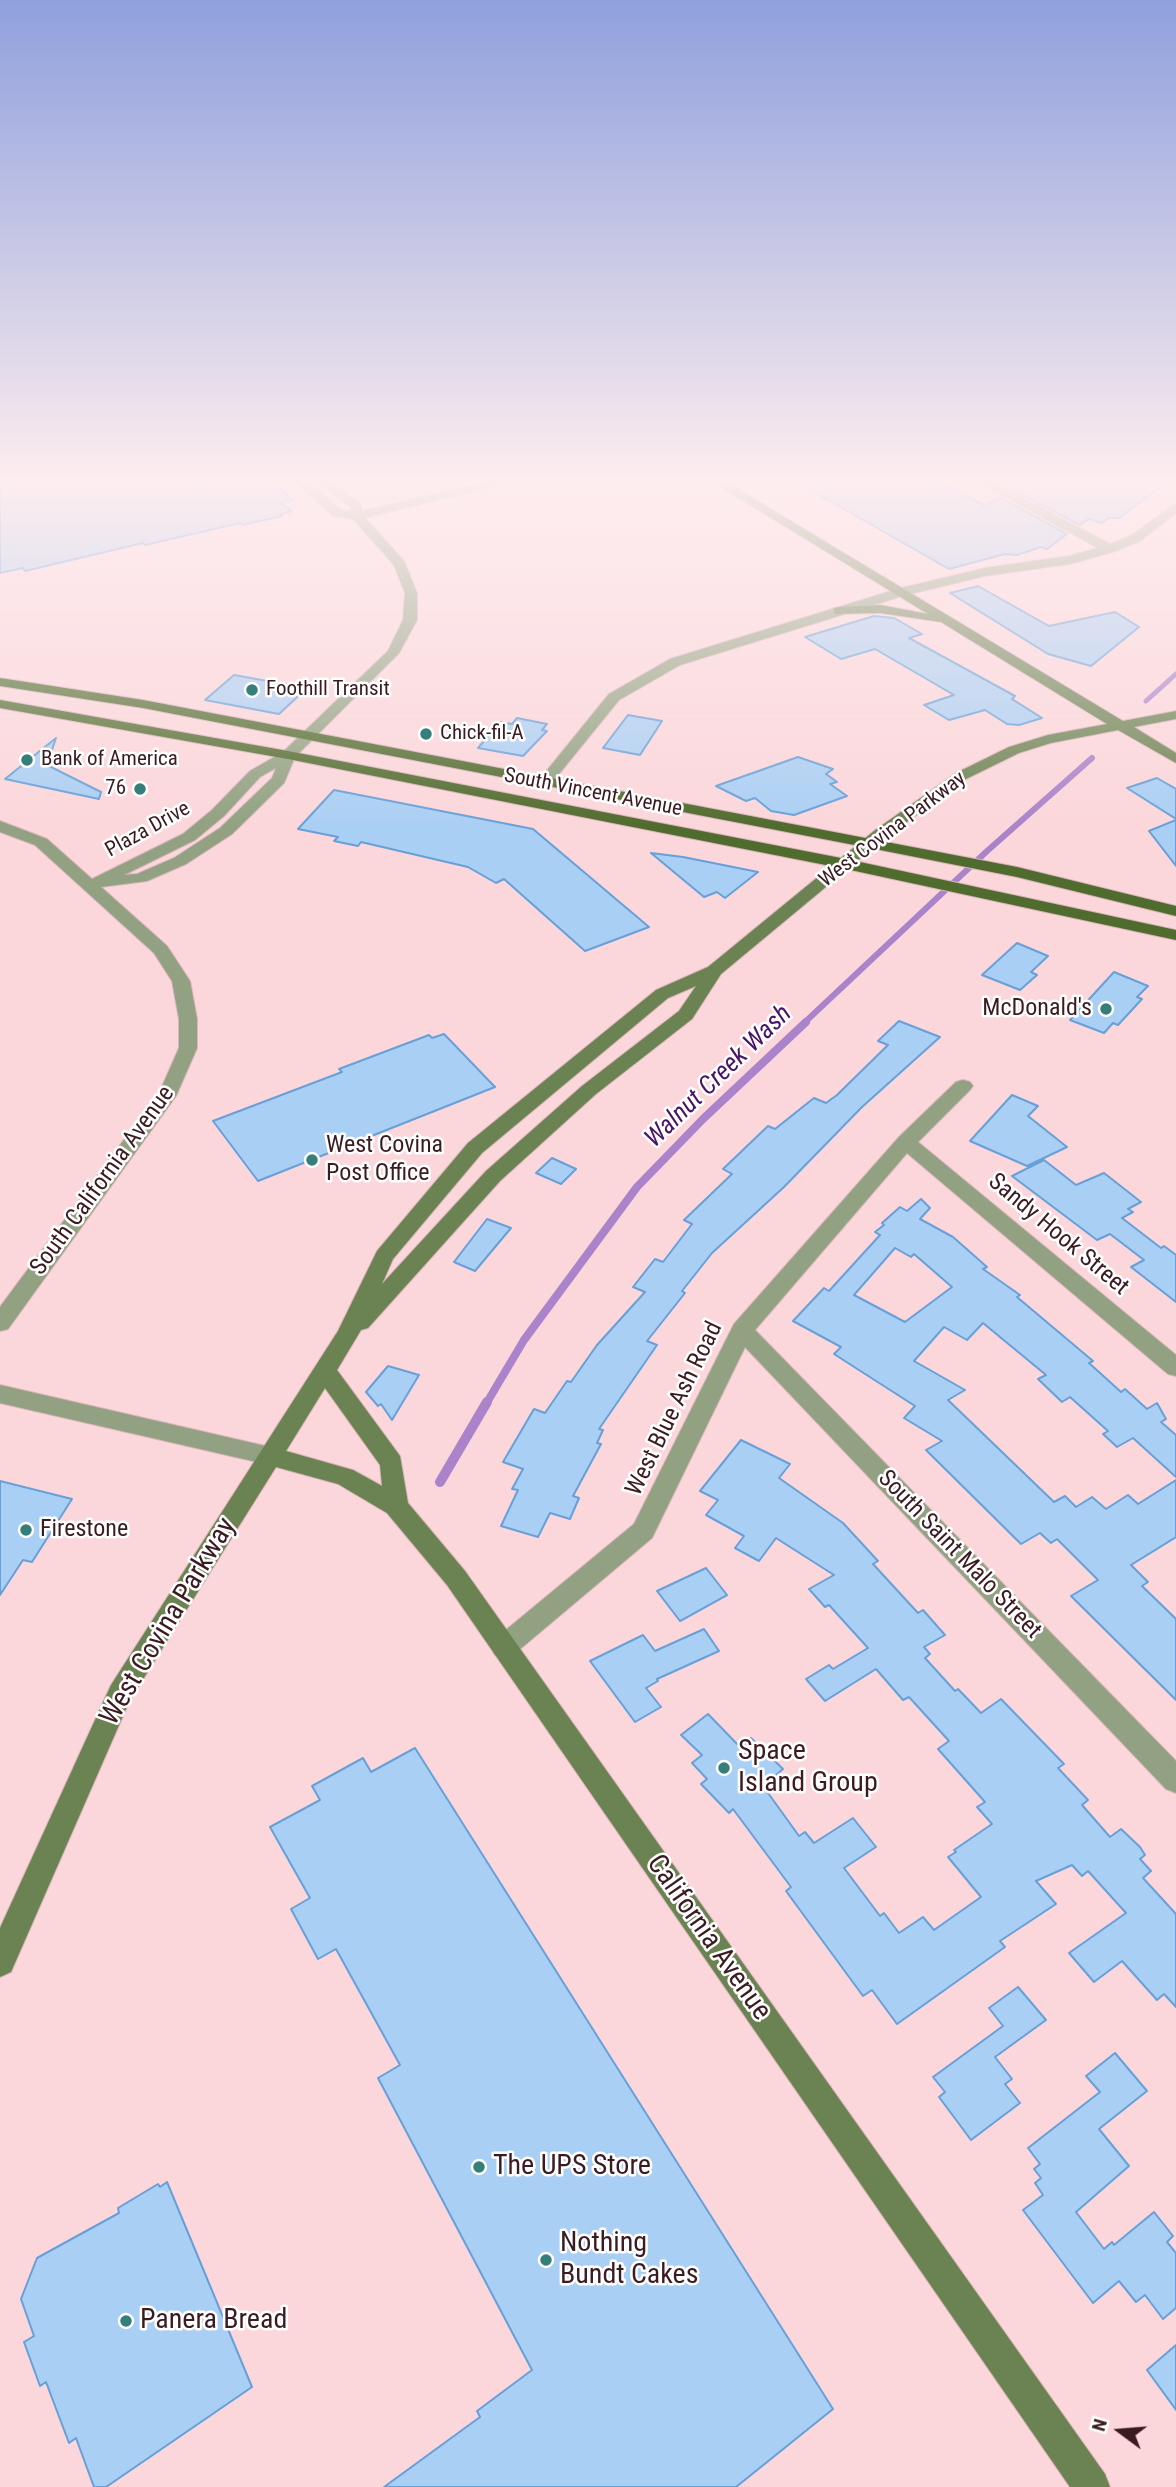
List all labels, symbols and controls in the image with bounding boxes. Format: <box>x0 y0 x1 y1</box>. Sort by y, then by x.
place label: Foothill Transit <box>266 677 390 703</box>
marker: Foothill Transit <box>244 682 260 698</box>
place label: Chick-fil-A <box>440 721 524 747</box>
marker: Chick-fil-A <box>418 726 434 742</box>
place label: Bank of America <box>41 747 178 773</box>
marker: Bank of America <box>19 752 35 768</box>
street label: South Vincent Avenue <box>502 763 684 823</box>
street label: West Covina Parkway <box>815 767 971 893</box>
place label: 76 <box>105 776 126 802</box>
marker: 76 <box>132 781 148 797</box>
street label: Plaza Drive <box>101 797 195 863</box>
place label: McDonald's <box>982 995 1092 1023</box>
water label: Walnut Creek Wash <box>639 999 799 1155</box>
marker: McDonald's <box>1098 1001 1114 1017</box>
street label: South California Avenue <box>25 1081 181 1281</box>
place label: West Covina Post Office <box>326 1132 443 1188</box>
marker: West Covina Post Office <box>304 1152 320 1168</box>
street label: Sandy Hook Street <box>982 1168 1134 1302</box>
street label: West Blue Ash Road <box>620 1317 730 1501</box>
street label: South Saint Malo Street <box>871 1465 1047 1645</box>
street label: West Covina Parkway <box>94 1512 244 1732</box>
place label: Firestone <box>40 1516 128 1544</box>
marker: Firestone <box>18 1522 34 1538</box>
place label: Space Island Group <box>738 1735 878 1801</box>
marker: Space Island Group <box>716 1760 732 1776</box>
street label: California Avenue <box>639 1849 777 2027</box>
place label: The UPS Store <box>493 2150 651 2184</box>
marker: The UPS Store <box>471 2159 487 2175</box>
place label: Nothing Bundt Cakes <box>560 2227 699 2293</box>
marker: Nothing Bundt Cakes <box>538 2252 554 2268</box>
place label: Panera Bread <box>140 2304 287 2338</box>
marker: Panera Bread <box>118 2313 134 2329</box>
north arrow <box>1085 2396 1155 2466</box>
text: N <box>1087 2416 1112 2434</box>

